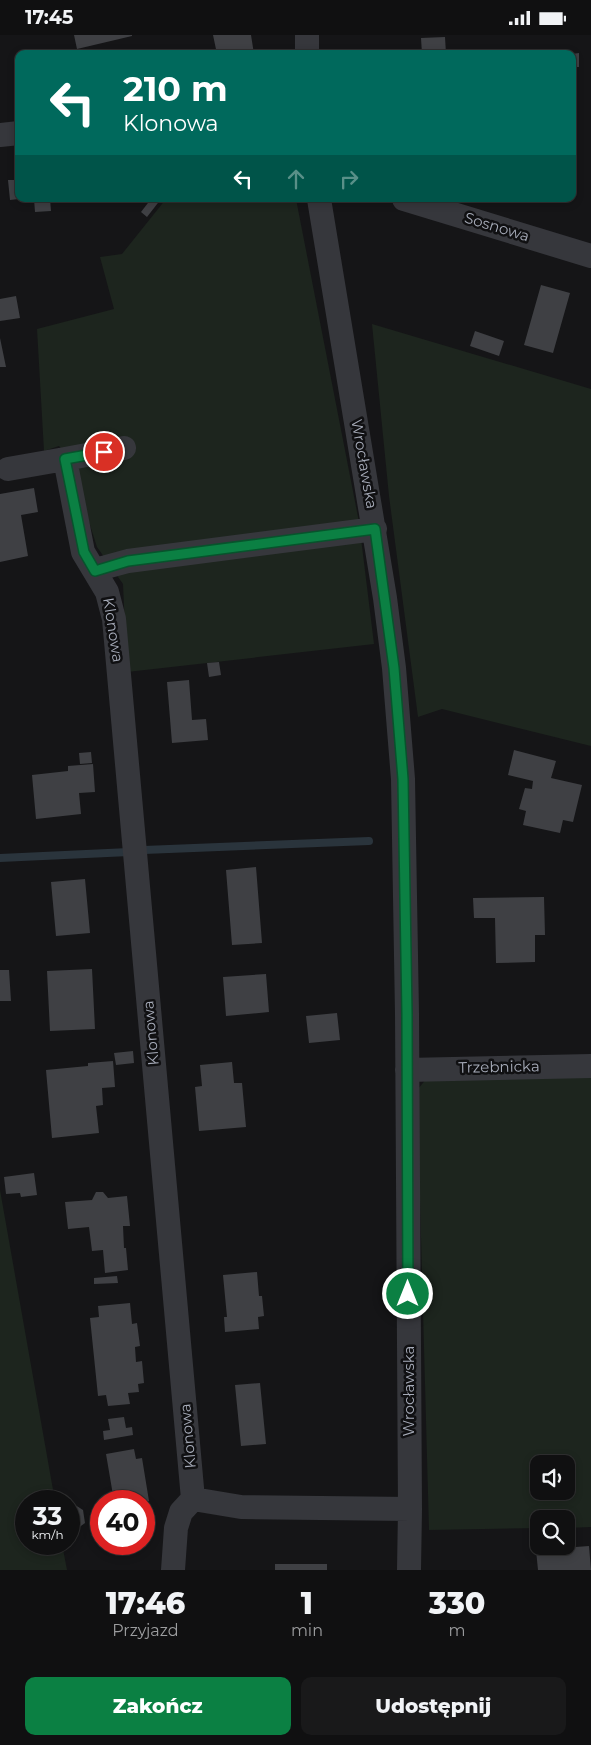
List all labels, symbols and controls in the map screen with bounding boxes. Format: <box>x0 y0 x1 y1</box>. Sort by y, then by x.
text: 17:45 <box>25 6 73 29</box>
text: 210 m <box>123 67 228 110</box>
icon: left <box>40 70 105 135</box>
text: Klonowa <box>123 110 219 137</box>
icon: left <box>229 165 257 193</box>
icon: ahead <box>282 165 310 193</box>
icon: right <box>335 165 363 193</box>
street label: Sosnowa <box>462 208 532 245</box>
street label: Wrocławska <box>347 418 382 510</box>
pin <box>83 431 125 473</box>
icon: arrive <box>90 438 118 466</box>
street label: Klonowa <box>99 596 128 664</box>
street label: Klonowa <box>138 1000 163 1066</box>
street label: Trzebnicka <box>458 1056 540 1077</box>
position arrow <box>381 1267 433 1319</box>
street label: Wrocławska <box>399 1346 418 1436</box>
street label: Klonowa <box>175 1403 200 1469</box>
map controls <box>530 1455 575 1555</box>
button: sound <box>530 1455 575 1500</box>
speed limit sign: 40 <box>90 1490 155 1555</box>
text: 33 <box>33 1501 62 1531</box>
button: search <box>530 1510 575 1555</box>
text: km/h <box>31 1527 64 1542</box>
text: 17:46 <box>106 1585 185 1622</box>
text: 1 <box>301 1585 313 1622</box>
text: 330 <box>429 1585 485 1622</box>
text: Przyjazd <box>112 1621 179 1640</box>
text: min <box>291 1621 323 1640</box>
text: m <box>449 1621 465 1640</box>
button: Zakończ <box>25 1677 291 1735</box>
button: Udostępnij <box>301 1677 566 1735</box>

